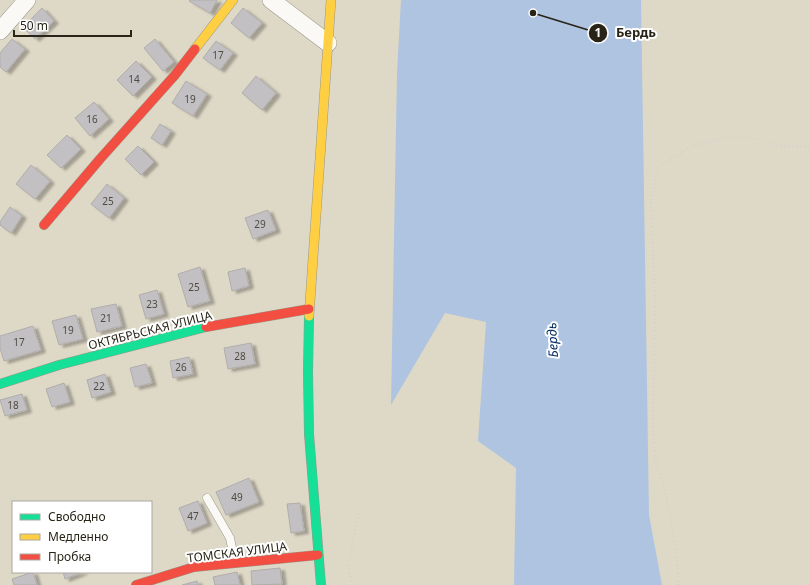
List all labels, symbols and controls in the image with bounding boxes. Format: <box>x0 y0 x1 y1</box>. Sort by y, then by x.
scale bar <box>14 12 131 38</box>
text: 50 m <box>20 17 48 34</box>
callout: Бердь <box>588 20 664 45</box>
text: Бердь <box>616 23 656 41</box>
text: 1 <box>595 24 601 41</box>
house number: 17 <box>212 48 224 62</box>
house number: 14 <box>128 72 140 86</box>
house number: 19 <box>184 92 196 106</box>
house number: 16 <box>86 112 98 126</box>
house number: 25 <box>102 194 114 208</box>
house number: 29 <box>254 217 266 231</box>
house number: 25 <box>188 280 200 294</box>
house number: 23 <box>146 297 158 311</box>
street label: ОКТЯБРЬСКАЯ УЛИЦА <box>86 306 214 354</box>
house number: 21 <box>100 311 112 325</box>
water label: Бердь <box>542 322 562 358</box>
house number: 19 <box>62 323 74 337</box>
house number: 17 <box>13 335 25 349</box>
house number: 28 <box>234 349 246 363</box>
house number: 26 <box>175 360 187 374</box>
house number: 22 <box>93 379 105 393</box>
house number: 18 <box>7 398 19 412</box>
house number: 49 <box>231 490 243 504</box>
legend <box>12 501 152 573</box>
text: Свободно <box>48 508 106 525</box>
house number: 47 <box>187 509 199 523</box>
text: Медленно <box>48 528 108 545</box>
street label: ТОМСКАЯ УЛИЦА <box>186 537 288 567</box>
text: Пробка <box>48 548 91 565</box>

